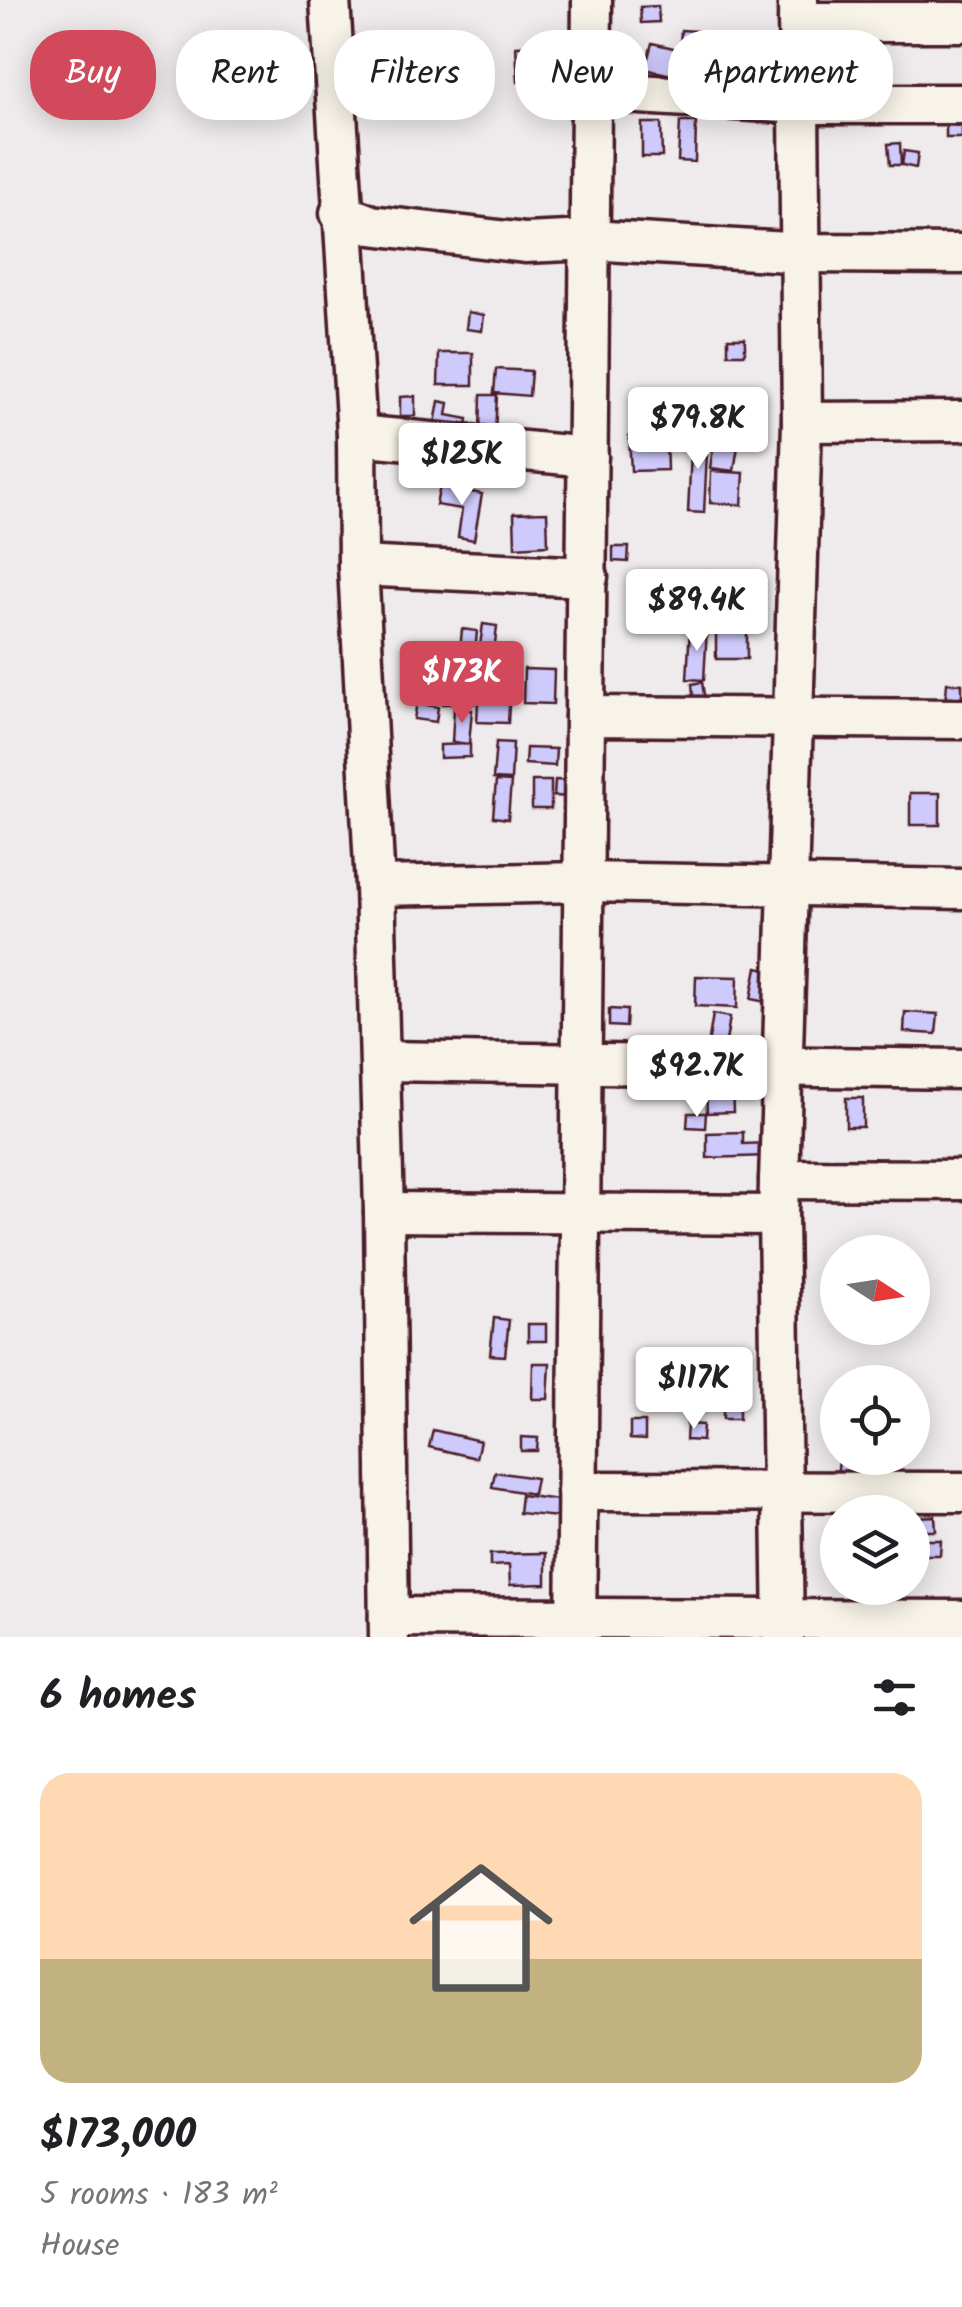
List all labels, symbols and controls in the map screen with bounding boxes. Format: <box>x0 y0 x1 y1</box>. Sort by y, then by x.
chip: Buy <box>30 30 156 120</box>
chip: Rent <box>176 30 314 120</box>
chip: Filters <box>334 30 495 120</box>
chip: New <box>515 30 648 120</box>
chip: Apartment <box>668 30 893 120</box>
pin: $79.8K <box>617 387 779 472</box>
text: $79.8K <box>650 394 746 445</box>
pin: $125K <box>392 423 532 508</box>
text: $125K <box>421 430 503 481</box>
pin: $89.4K <box>616 569 778 654</box>
text: $89.4K <box>648 576 746 627</box>
pin: $173K <box>392 641 532 726</box>
text: $173K <box>422 648 502 699</box>
pin: $92.7K <box>616 1035 778 1120</box>
text: $92.7K <box>649 1042 745 1093</box>
north arrow <box>820 1235 930 1345</box>
map controls <box>820 1235 930 1605</box>
pin: $117K <box>624 1347 764 1432</box>
text: $117K <box>658 1354 730 1405</box>
button: locate <box>820 1365 930 1475</box>
button: layers <box>820 1495 930 1605</box>
text: 6 homes <box>40 1664 196 1731</box>
icon: filters <box>867 1670 922 1725</box>
icon: home <box>391 1838 571 2018</box>
text: $173,000 <box>40 2103 196 2170</box>
text: 5 rooms · 183 m² <box>40 2170 278 2221</box>
text: House <box>40 2221 119 2272</box>

